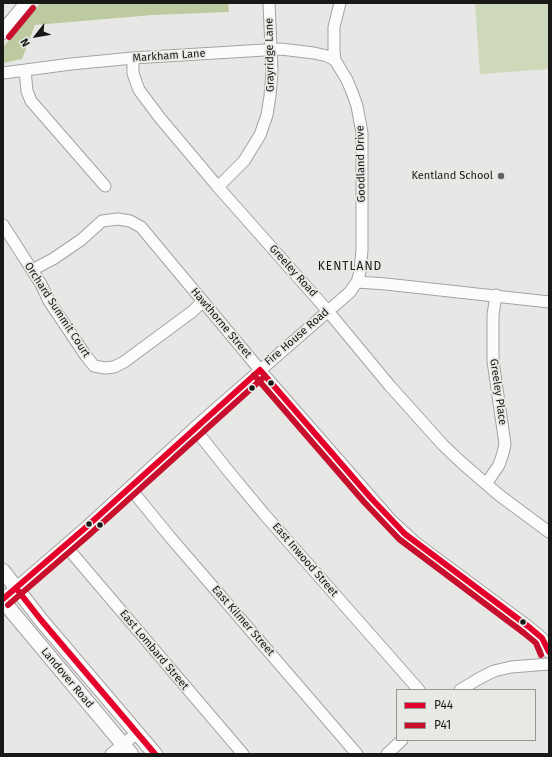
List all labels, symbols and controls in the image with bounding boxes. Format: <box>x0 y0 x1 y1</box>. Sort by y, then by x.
north arrow <box>16 16 56 56</box>
street label: Grayridge Lane <box>263 18 277 92</box>
text: N <box>18 36 33 49</box>
street label: Markham Lane <box>132 47 206 65</box>
street label: Goodland Drive <box>354 125 368 203</box>
place label: Kentland School <box>412 169 493 183</box>
marker: Kentland School <box>496 171 506 181</box>
street label: Greeley Road <box>266 242 320 300</box>
street label: Orchard Summit Court <box>21 260 93 360</box>
district label: KENTLAND <box>318 260 382 274</box>
street label: Hawthorne Street <box>188 285 254 361</box>
street label: Fire House Road <box>262 306 332 368</box>
street label: Greeley Place <box>487 358 509 426</box>
unlabelled marker <box>266 378 276 388</box>
unlabelled marker <box>247 383 257 393</box>
unlabelled marker <box>84 519 94 529</box>
unlabelled marker <box>95 520 105 530</box>
street label: East Inwood Street <box>269 520 341 600</box>
street label: East Kilmer Street <box>209 583 277 659</box>
street label: East Lombard Street <box>117 607 191 693</box>
unlabelled marker <box>518 617 528 627</box>
street label: Landover Road <box>38 645 96 711</box>
legend <box>396 689 536 741</box>
text: P44 <box>434 698 453 712</box>
text: P41 <box>434 718 451 732</box>

